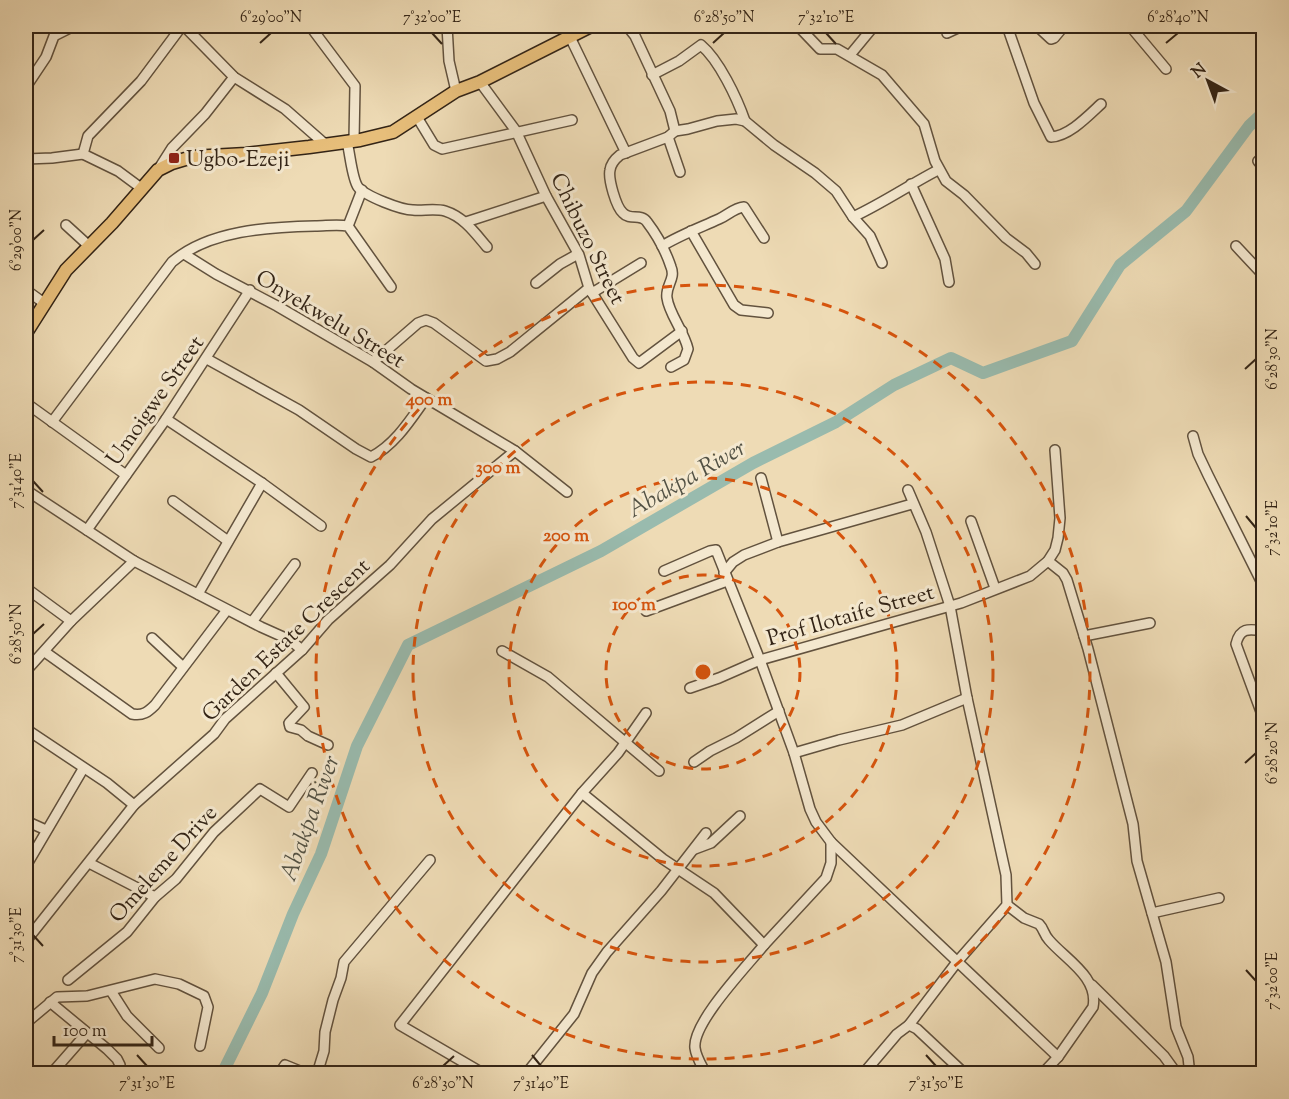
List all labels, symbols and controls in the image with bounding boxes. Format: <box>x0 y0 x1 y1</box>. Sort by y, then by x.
text: 6°29'00"N <box>240 8 302 29</box>
text: 7°32'00"E <box>403 8 461 29</box>
text: 6°28'50"N <box>694 8 754 29</box>
text: 7°32'10"E <box>798 8 854 29</box>
text: 6°28'40"N <box>1147 8 1209 29</box>
north arrow <box>1178 51 1238 111</box>
text: N <box>1187 59 1212 84</box>
place label: Ugbo-Ezeji <box>186 145 290 177</box>
marker: Ugbo-Ezeji <box>167 151 181 165</box>
street label: Chibuzo Street <box>541 168 632 311</box>
text: 6°29'00"N <box>7 209 28 271</box>
street label: Onyekwelu Street <box>249 263 411 378</box>
text: 6°28'30"N <box>1263 328 1284 390</box>
street label: Umoigwe Street <box>100 330 214 473</box>
text: 400 m <box>405 388 452 414</box>
water label: Abakpa River <box>621 432 753 527</box>
text: 7°31'40"E <box>7 453 28 509</box>
text: 300 m <box>476 456 521 482</box>
text: 7°32'10"E <box>1263 500 1284 556</box>
text: 200 m <box>543 524 589 550</box>
street label: Garden Estate Crescent <box>196 552 379 730</box>
street label: Prof Ilotaife Street <box>763 578 939 656</box>
text: 100 m <box>612 593 656 619</box>
text: 6°28'50"N <box>7 604 28 664</box>
centre of rings <box>693 662 713 682</box>
text: 6°28'20"N <box>1263 722 1284 784</box>
water label: Abakpa River <box>272 750 350 887</box>
street label: Omeleme Drive <box>103 799 226 931</box>
text: 7°31'30"E <box>7 907 28 963</box>
text: 7°32'00"E <box>1263 952 1284 1010</box>
scale bar <box>54 1009 152 1047</box>
text: 100 m <box>63 1019 107 1045</box>
text: 7°31'30"E <box>119 1074 175 1095</box>
text: 6°28'30"N <box>412 1074 474 1095</box>
text: 7°31'40"E <box>513 1074 569 1095</box>
text: 7°31'50"E <box>909 1074 963 1095</box>

